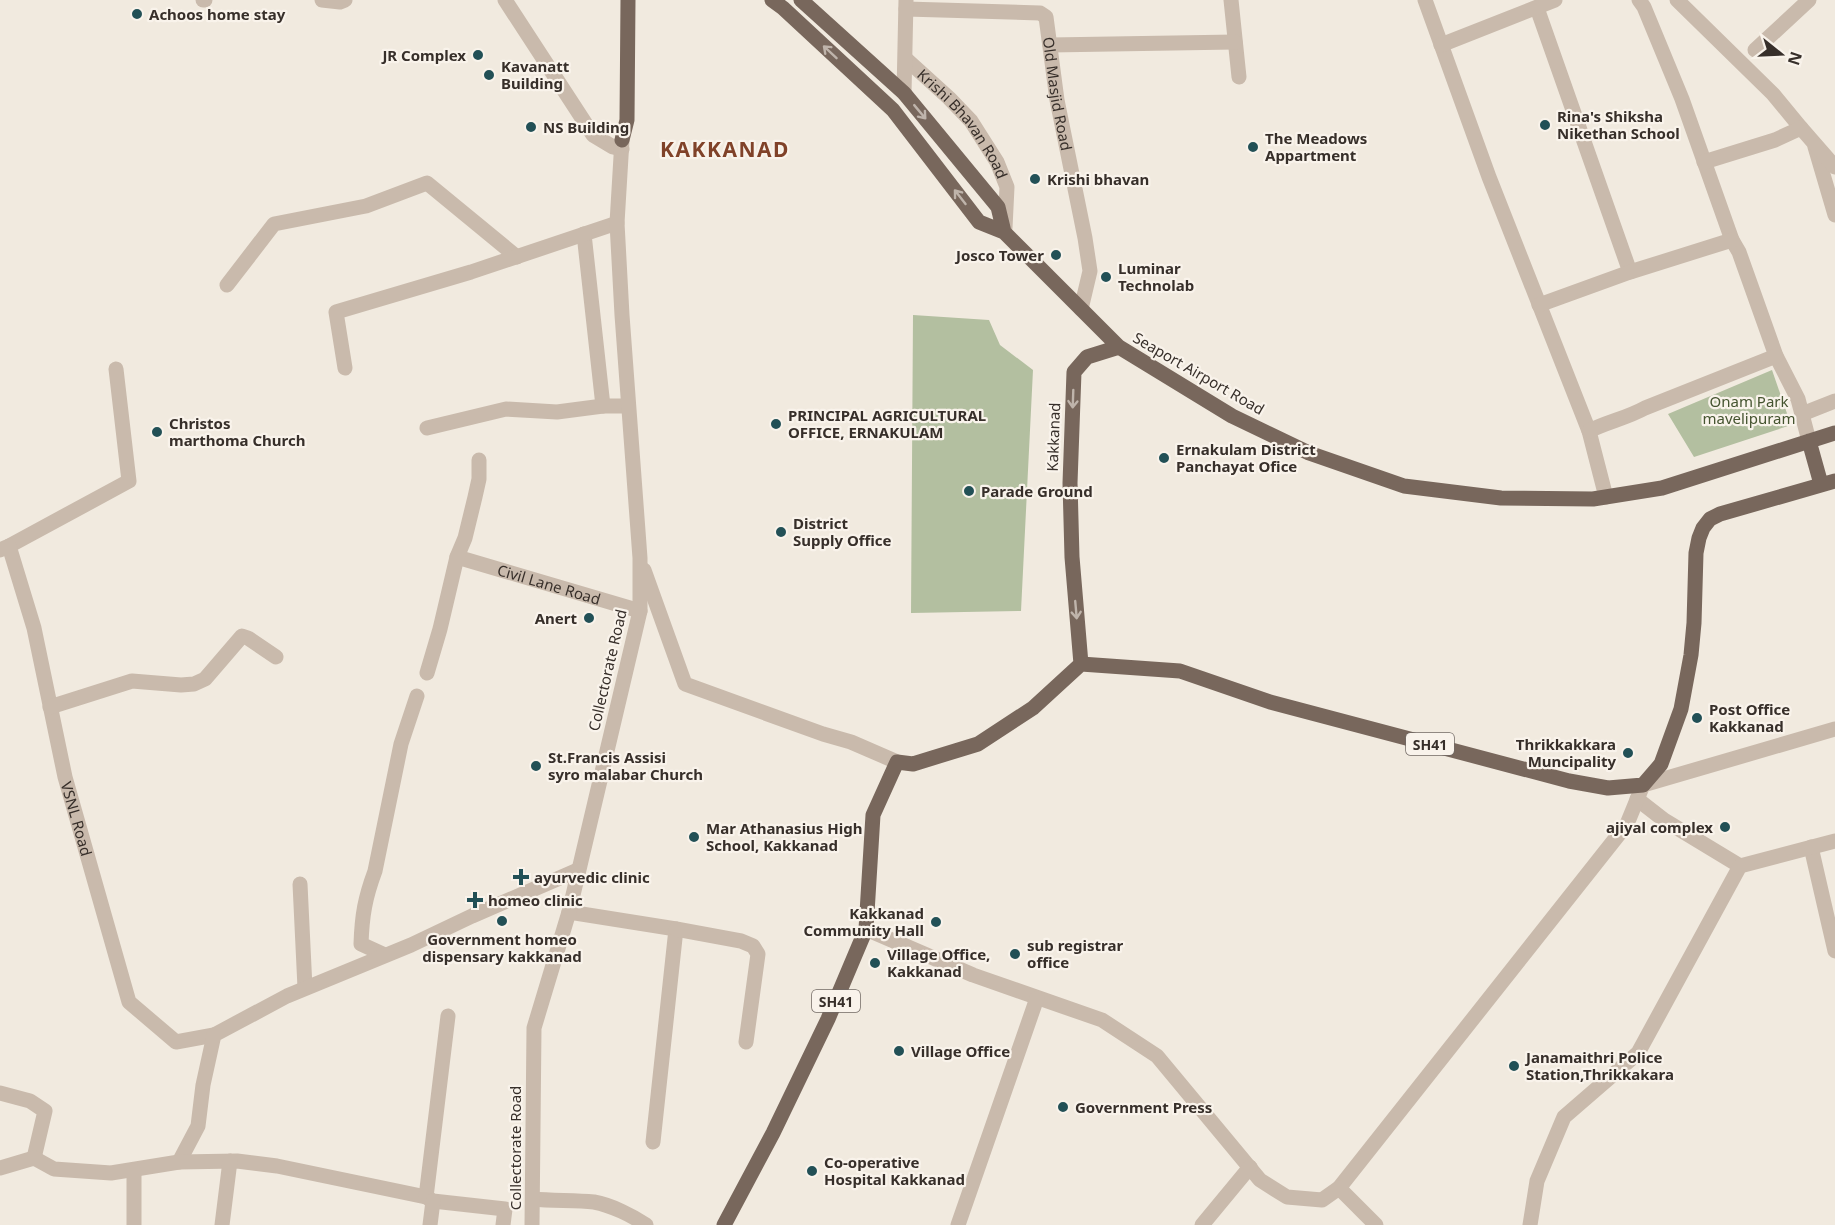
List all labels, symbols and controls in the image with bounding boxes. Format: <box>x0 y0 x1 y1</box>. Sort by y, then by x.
place label: Achoos home stay <box>149 4 286 24</box>
marker: Achoos home stay <box>130 7 144 21</box>
north arrow <box>1751 24 1811 84</box>
street label: Old Masjid Road <box>1039 36 1077 152</box>
place label: JR Complex <box>380 45 466 65</box>
one-way arrow <box>823 45 838 59</box>
marker: JR Complex <box>471 48 485 62</box>
text: N <box>1783 49 1808 68</box>
place label: Kavanatt Building <box>501 56 570 93</box>
street label: Krishi Bhavan Road <box>913 64 1013 181</box>
marker: Kavanatt Building <box>482 68 496 82</box>
one-way arrow <box>913 104 926 120</box>
place label: Rina's Shiksha Nikethan School <box>1557 106 1680 143</box>
place label: NS Building <box>543 117 629 137</box>
marker: Rina's Shiksha Nikethan School <box>1538 118 1552 132</box>
marker: NS Building <box>524 120 538 134</box>
place label: The Meadows Appartment <box>1265 128 1367 165</box>
district label: KAKKANAD <box>660 135 790 163</box>
marker: The Meadows Appartment <box>1246 140 1260 154</box>
place label: Krishi bhavan <box>1047 169 1149 189</box>
marker: Krishi bhavan <box>1028 172 1042 186</box>
one-way arrow <box>954 189 967 205</box>
place label: Josco Tower <box>954 245 1044 265</box>
marker: Josco Tower <box>1049 248 1063 262</box>
place label: Luminar Technolab <box>1118 258 1194 295</box>
marker: Luminar Technolab <box>1099 270 1113 284</box>
street label: Seaport Airport Road <box>1130 327 1268 419</box>
one-way arrow <box>1068 388 1079 408</box>
park label: Onam Park mavelipuram <box>1702 391 1796 428</box>
street label: Kakkanad <box>1042 402 1064 472</box>
place label: PRINCIPAL AGRICULTURAL OFFICE, ERNAKULAM <box>788 405 986 442</box>
place label: Christos marthoma Church <box>169 413 306 450</box>
marker: PRINCIPAL AGRICULTURAL OFFICE, ERNAKULAM <box>769 417 783 431</box>
marker: Christos marthoma Church <box>150 425 164 439</box>
place label: Ernakulam District Panchayat Ofice <box>1176 439 1316 476</box>
marker: Ernakulam District Panchayat Ofice <box>1157 451 1171 465</box>
place label: Parade Ground <box>981 481 1093 501</box>
marker: Parade Ground <box>962 484 976 498</box>
place label: District Supply Office <box>793 513 892 550</box>
marker: District Supply Office <box>774 525 788 539</box>
street label: Civil Lane Road <box>495 559 603 609</box>
one-way arrow <box>1071 600 1082 620</box>
street label: Collectorate Road <box>583 607 631 733</box>
place label: Anert <box>535 608 577 628</box>
marker: Anert <box>582 611 596 625</box>
place label: Post Office Kakkanad <box>1709 699 1790 736</box>
marker: Post Office Kakkanad <box>1690 711 1704 725</box>
road number: SH41 <box>1406 733 1454 755</box>
place label: Thrikkakkara Muncipality <box>1516 734 1616 771</box>
marker: Thrikkakkara Muncipality <box>1621 746 1635 760</box>
place label: St.Francis Assisi syro malabar Church <box>548 747 703 784</box>
marker: St.Francis Assisi syro malabar Church <box>529 759 543 773</box>
street label: VSNL Road <box>57 779 97 858</box>
place label: ajiyal complex <box>1606 817 1713 837</box>
place label: Mar Athanasius High School, Kakkanad <box>706 818 862 855</box>
marker: ajiyal complex <box>1718 820 1732 834</box>
marker: Mar Athanasius High School, Kakkanad <box>687 830 701 844</box>
place label: ayurvedic clinic <box>534 867 650 887</box>
marker: ayurvedic clinic <box>512 868 530 886</box>
place label: homeo clinic <box>488 890 583 910</box>
marker: homeo clinic <box>466 891 484 909</box>
place label: Kakkanad Community Hall <box>803 903 924 940</box>
marker: Government homeo dispensary kakkanad <box>495 914 509 928</box>
marker: Kakkanad Community Hall <box>929 915 943 929</box>
place label: Government homeo dispensary kakkanad <box>422 929 582 966</box>
place label: sub registrar office <box>1027 935 1123 972</box>
place label: Village Office, Kakkanad <box>887 944 990 981</box>
marker: sub registrar office <box>1008 947 1022 961</box>
marker: Village Office, Kakkanad <box>868 956 882 970</box>
road number: SH41 <box>812 990 860 1012</box>
place label: Village Office <box>911 1041 1010 1061</box>
marker: Village Office <box>892 1044 906 1058</box>
place label: Janamaithri Police Station,Thrikkakara <box>1524 1047 1674 1084</box>
marker: Janamaithri Police Station,Thrikkakara <box>1507 1059 1521 1073</box>
street label: Collectorate Road <box>505 1086 525 1210</box>
place label: Government Press <box>1075 1097 1212 1117</box>
marker: Government Press <box>1056 1100 1070 1114</box>
place label: Co-operative Hospital Kakkanad <box>824 1152 965 1189</box>
marker: Co-operative Hospital Kakkanad <box>805 1164 819 1178</box>

